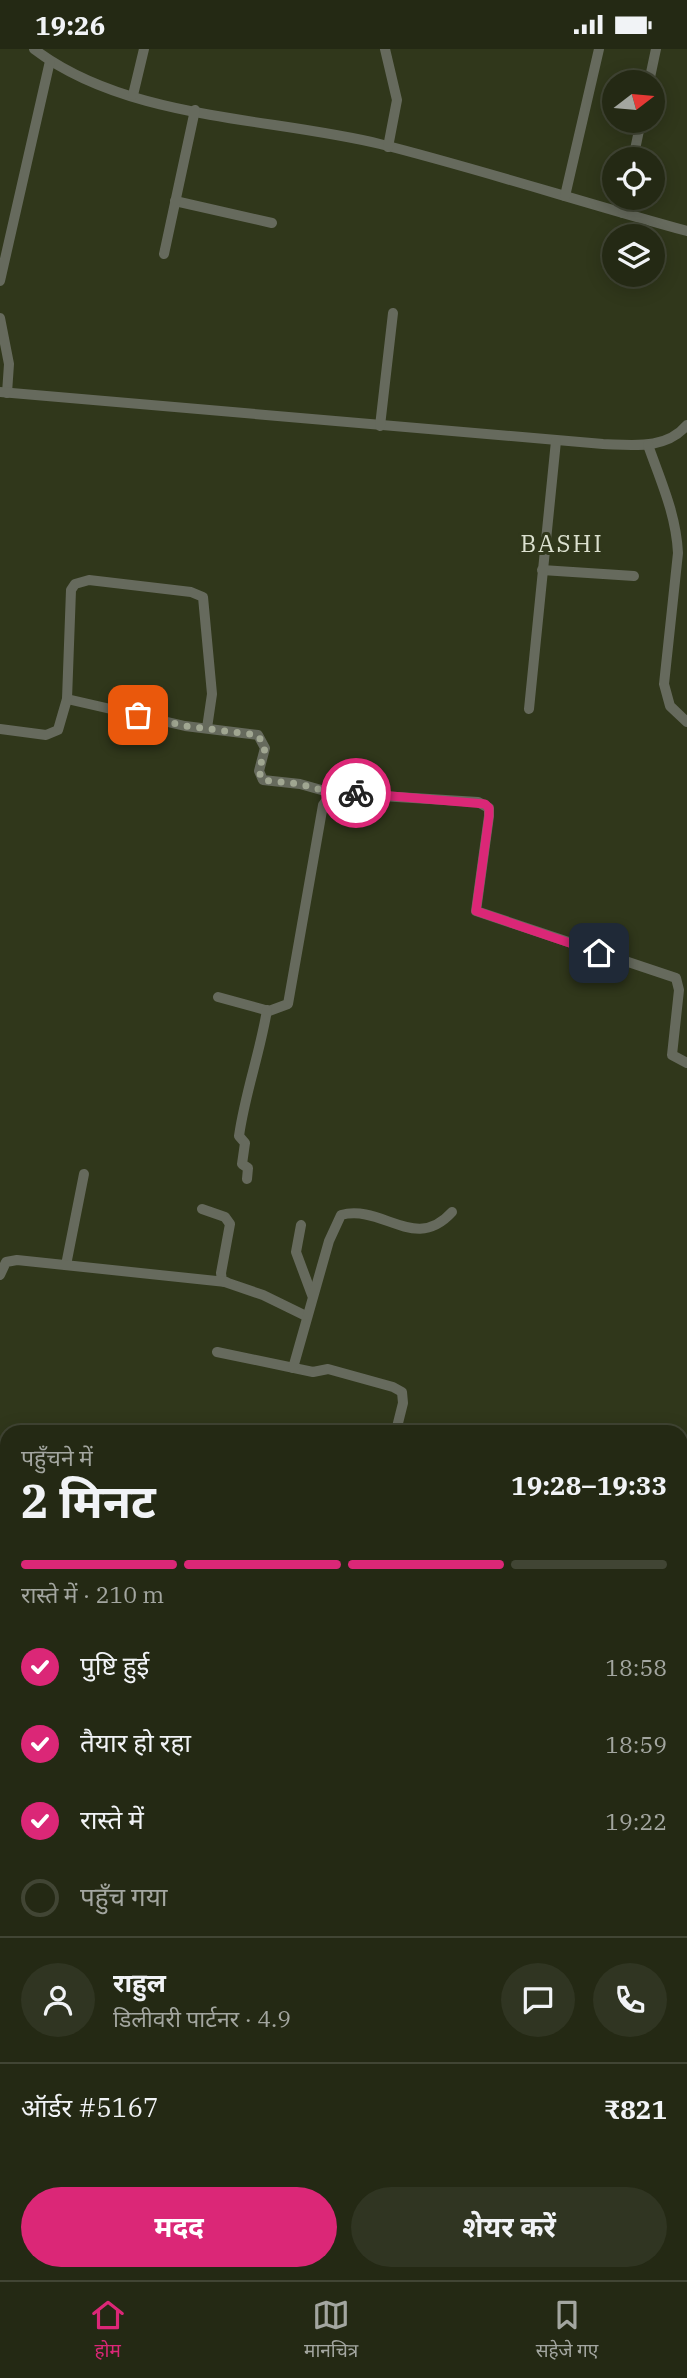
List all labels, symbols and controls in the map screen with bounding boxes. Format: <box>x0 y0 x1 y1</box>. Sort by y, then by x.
text: 19:26 <box>35 8 105 42</box>
north arrow <box>602 70 665 133</box>
map controls <box>602 70 665 287</box>
button: locate <box>602 147 665 210</box>
button: layers <box>602 224 665 287</box>
district label: BASHI <box>520 527 604 559</box>
pin <box>108 685 168 745</box>
icon: bag <box>119 696 157 734</box>
courier <box>321 758 391 828</box>
icon: bike <box>337 774 375 812</box>
pin <box>569 923 629 983</box>
icon: home <box>580 934 618 972</box>
text: पहुँचने में <box>21 1442 93 1472</box>
text: 19:28–19:33 <box>511 1468 667 1502</box>
text: 2 मिनट <box>21 1471 156 1531</box>
text: रास्ते में · 210 m <box>21 1579 164 1609</box>
icon: check <box>21 1648 59 1686</box>
text: पुष्टि हुई <box>80 1648 149 1682</box>
text: 18:58 <box>605 1652 667 1682</box>
icon: check <box>21 1725 59 1763</box>
text: तैयार हो रहा <box>80 1725 191 1759</box>
text: 18:59 <box>605 1729 667 1759</box>
icon: check <box>21 1802 59 1840</box>
text: रास्ते में <box>80 1802 144 1836</box>
text: 19:22 <box>605 1806 667 1836</box>
text: पहुँच गया <box>80 1879 168 1913</box>
button: person <box>21 1963 95 2037</box>
button: chat <box>501 1963 575 2037</box>
button: phone <box>593 1963 667 2037</box>
text: राहुल <box>113 1965 166 1999</box>
text: डिलीवरी पार्टनर · 4.9 <box>113 2003 291 2033</box>
text: ऑर्डर #5167 <box>21 2090 159 2124</box>
text: ₹821 <box>604 2092 667 2126</box>
button: मदद <box>21 2187 337 2267</box>
button: शेयर करें <box>351 2187 667 2267</box>
tab: होम <box>89 2296 127 2365</box>
tab: मानचित्र <box>304 2296 358 2365</box>
tab: सहेजे गए <box>536 2296 598 2365</box>

